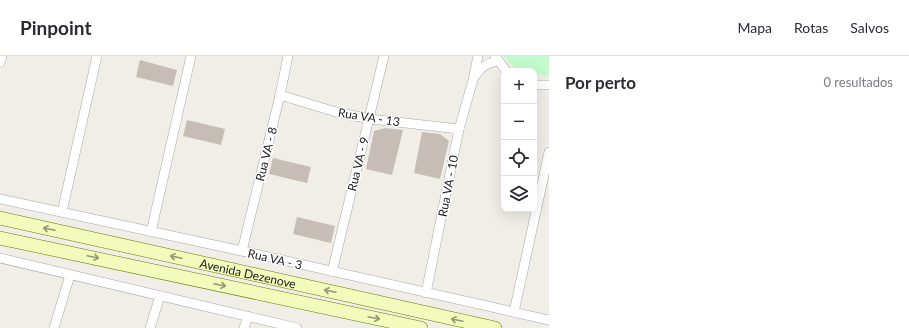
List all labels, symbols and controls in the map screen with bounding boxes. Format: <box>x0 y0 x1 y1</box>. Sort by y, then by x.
text: Pinpoint <box>20 16 91 39</box>
text: Mapa <box>737 19 772 36</box>
text: Rotas <box>794 19 828 36</box>
text: Salvos <box>850 19 889 36</box>
map controls <box>501 68 537 212</box>
button: + <box>501 68 537 104</box>
text: Por perto <box>565 72 636 93</box>
text: 0 resultados <box>823 74 893 90</box>
button: − <box>501 104 537 140</box>
street label: Rua VA - 13 <box>337 105 401 129</box>
street label: Rua VA - 8 <box>252 125 280 183</box>
street label: Rua VA - 9 <box>344 135 372 193</box>
button: locate <box>501 140 537 176</box>
street label: Rua VA - 10 <box>435 154 461 218</box>
button: layers <box>501 176 537 212</box>
one-way arrow <box>43 225 56 233</box>
street label: Rua VA - 3 <box>246 245 304 273</box>
one-way arrow <box>170 253 183 261</box>
one-way arrow <box>86 254 99 262</box>
street label: Avenida Dezenove <box>198 255 297 291</box>
one-way arrow <box>213 281 226 289</box>
one-way arrow <box>324 287 337 295</box>
one-way arrow <box>368 314 381 322</box>
one-way arrow <box>451 315 464 323</box>

